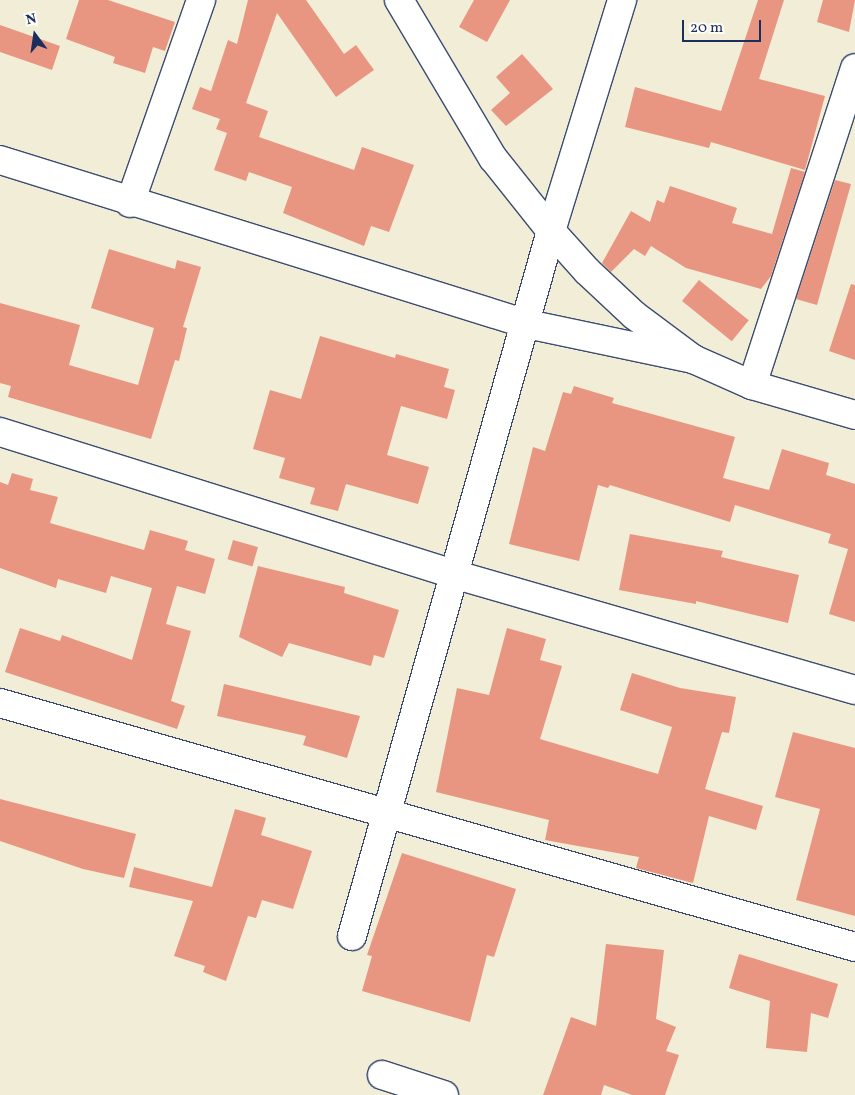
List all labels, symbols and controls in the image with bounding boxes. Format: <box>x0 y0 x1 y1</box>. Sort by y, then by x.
north arrow <box>10 10 60 60</box>
text: N <box>24 10 38 30</box>
scale bar <box>685 10 764 42</box>
text: 20 m <box>690 18 723 39</box>

